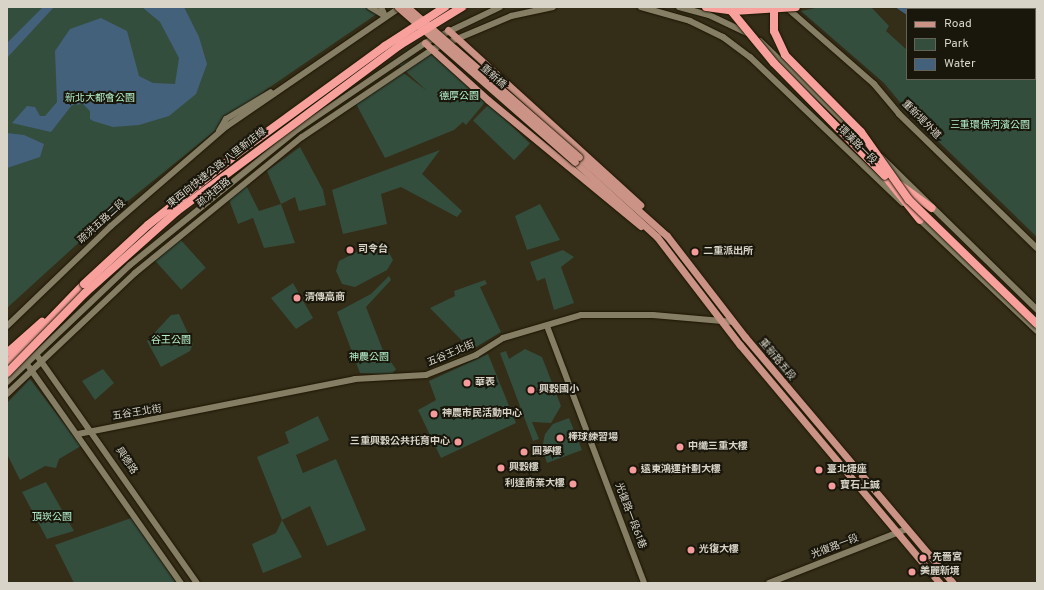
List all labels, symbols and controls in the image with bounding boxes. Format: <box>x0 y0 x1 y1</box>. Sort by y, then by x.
legend <box>906 8 1036 80</box>
text: Road <box>944 16 972 32</box>
text: Park <box>944 36 969 52</box>
text: Water <box>944 56 976 72</box>
street label: 重新橋 <box>478 63 508 91</box>
park label: 德厚公園 <box>439 91 479 103</box>
park label: 新北大都會公園 <box>65 93 135 105</box>
street label: 重新堤外道 <box>899 98 943 142</box>
park label: 三重環保河濱公園 <box>950 120 1030 132</box>
street label: 環漢路一段 <box>835 123 879 167</box>
street label: 東西向快速公路 八里新店線 <box>165 126 269 210</box>
street label: 疏洪西路 <box>195 176 233 210</box>
street label: 疏洪五路二段 <box>76 197 128 247</box>
place label: 司令台 <box>358 244 388 256</box>
marker: 司令台 <box>345 245 355 255</box>
place label: 二重派出所 <box>703 246 753 258</box>
marker: 二重派出所 <box>690 247 700 257</box>
place label: 清傳高商 <box>305 292 345 304</box>
marker: 清傳高商 <box>292 293 302 303</box>
park label: 谷王公園 <box>151 335 191 347</box>
street label: 重新路五段 <box>756 337 798 383</box>
street label: 五谷王北街 <box>426 339 476 369</box>
park label: 神農公園 <box>349 352 389 364</box>
place label: 華表 <box>475 377 495 389</box>
marker: 華表 <box>462 378 472 388</box>
place label: 興穀國小 <box>539 384 579 396</box>
marker: 興穀國小 <box>526 385 536 395</box>
street label: 五谷王北街 <box>111 403 163 423</box>
place label: 神農市民活動中心 <box>442 408 522 420</box>
marker: 神農市民活動中心 <box>429 409 439 419</box>
place label: 棒球練習場 <box>568 432 618 444</box>
marker: 棒球練習場 <box>555 433 565 443</box>
place label: 三重興穀公共托育中心 <box>350 436 450 448</box>
marker: 三重興穀公共托育中心 <box>453 437 463 447</box>
place label: 中纖三重大樓 <box>688 441 748 453</box>
marker: 中纖三重大樓 <box>675 442 685 452</box>
street label: 興德路 <box>113 445 139 477</box>
place label: 圓夢樓 <box>532 446 562 458</box>
marker: 圓夢樓 <box>519 447 529 457</box>
place label: 興穀樓 <box>509 462 539 474</box>
marker: 興穀樓 <box>496 463 506 473</box>
place label: 遠東鴻運計劃大樓 <box>641 464 721 476</box>
place label: 臺北捷座 <box>827 464 867 476</box>
marker: 遠東鴻運計劃大樓 <box>628 465 638 475</box>
marker: 臺北捷座 <box>814 465 824 475</box>
place label: 利達商業大樓 <box>505 478 565 490</box>
marker: 利達商業大樓 <box>568 479 578 489</box>
place label: 寶石上誠 <box>840 480 880 492</box>
street label: 光復路一段61巷 <box>612 481 648 551</box>
marker: 寶石上誠 <box>827 481 837 491</box>
park label: 頂崁公園 <box>32 512 72 524</box>
street label: 光復路一段 <box>810 532 860 562</box>
place label: 光復大樓 <box>699 544 739 556</box>
marker: 光復大樓 <box>686 545 696 555</box>
marker: 先嗇宮 <box>917 552 929 564</box>
place label: 先嗇宮 <box>932 552 962 564</box>
place label: 美麗新境 <box>920 566 960 578</box>
marker: 美麗新境 <box>907 567 917 577</box>

